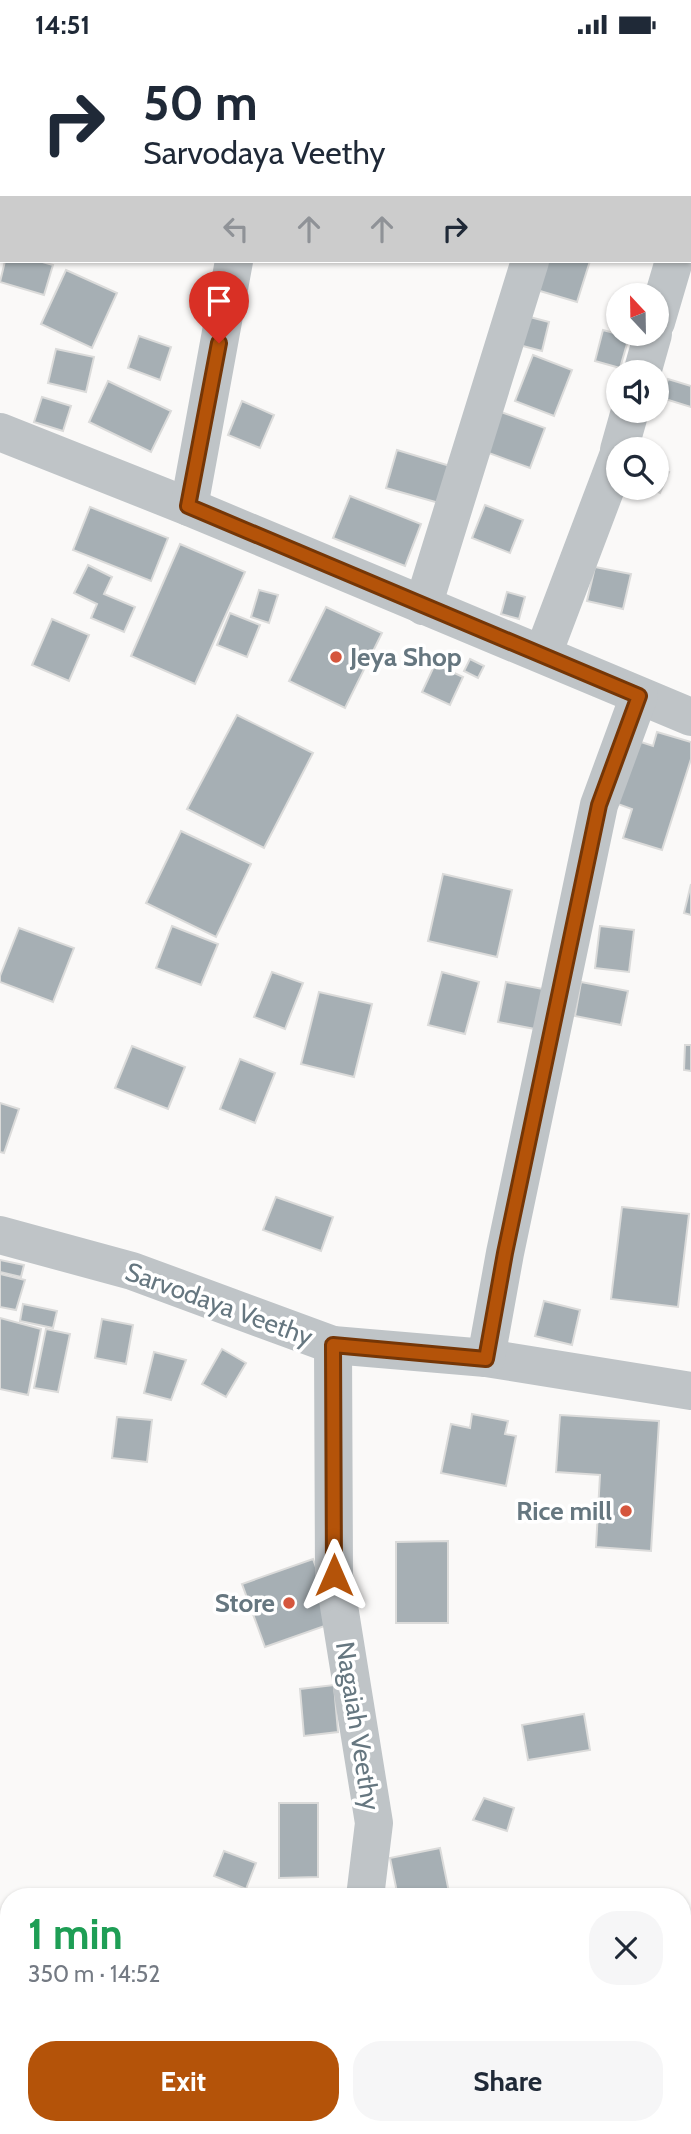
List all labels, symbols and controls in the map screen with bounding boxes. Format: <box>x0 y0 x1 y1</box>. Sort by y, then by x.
text: 14:51 <box>35 9 90 41</box>
text: 50 m <box>143 73 258 132</box>
icon: right <box>28 77 119 168</box>
text: Sarvodaya Veethy <box>143 133 385 172</box>
icon: left <box>217 210 255 248</box>
icon: ahead <box>290 210 328 248</box>
icon: ahead <box>363 210 401 248</box>
icon: right <box>436 210 474 248</box>
pin <box>189 271 249 343</box>
icon: arrive <box>200 282 238 320</box>
north arrow <box>606 283 668 347</box>
map controls <box>606 283 669 500</box>
button: sound <box>606 360 669 423</box>
button: search <box>606 437 669 500</box>
place label: Jeya Shop <box>349 641 462 673</box>
marker: Jeya Shop <box>328 649 344 665</box>
street label: Sarvodaya Veethy <box>121 1255 317 1353</box>
place label: Rice mill <box>516 1495 612 1527</box>
marker: Rice mill <box>618 1503 634 1519</box>
position arrow <box>297 1538 371 1612</box>
place label: Store <box>215 1587 275 1619</box>
marker: Store <box>281 1595 297 1611</box>
street label: Nagaiah Veethy <box>329 1639 387 1813</box>
text: 1 min <box>28 1908 123 1960</box>
button: close <box>589 1911 663 1985</box>
text: 350 m · 14:52 <box>28 1960 160 1988</box>
button: Exit <box>28 2041 339 2121</box>
button: Share <box>353 2041 663 2121</box>

